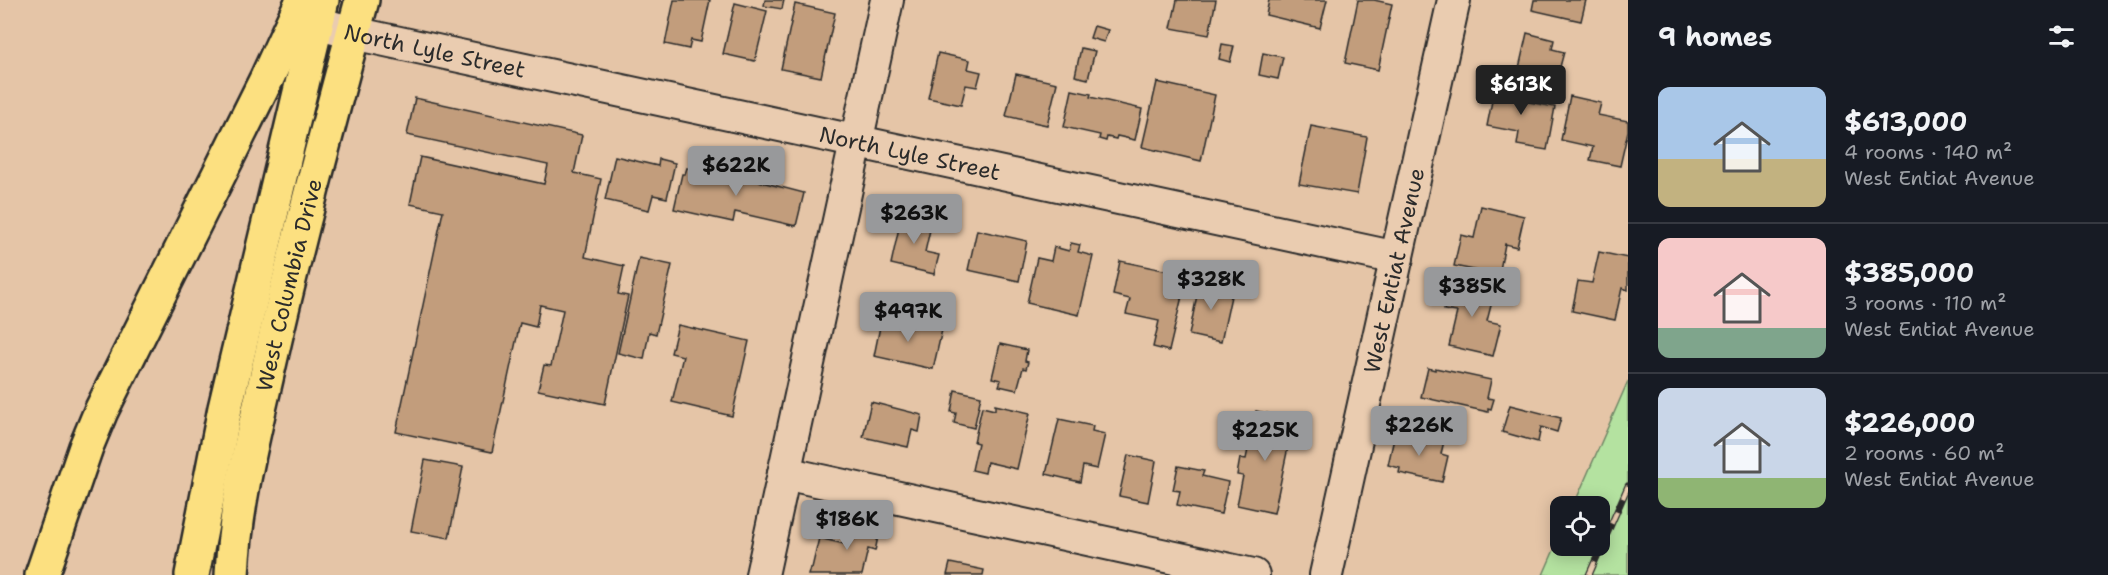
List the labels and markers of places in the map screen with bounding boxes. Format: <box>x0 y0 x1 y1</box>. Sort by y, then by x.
pin: $613K <box>1479 65 1563 116</box>
pin: $622K <box>694 146 778 197</box>
pin: $263K <box>872 194 956 245</box>
pin: $328K <box>1169 260 1253 311</box>
pin: $385K <box>1430 267 1514 318</box>
pin: $497K <box>866 292 950 343</box>
pin: $226K <box>1377 406 1461 457</box>
pin: $225K <box>1223 411 1307 462</box>
pin: $186K <box>805 500 889 551</box>

